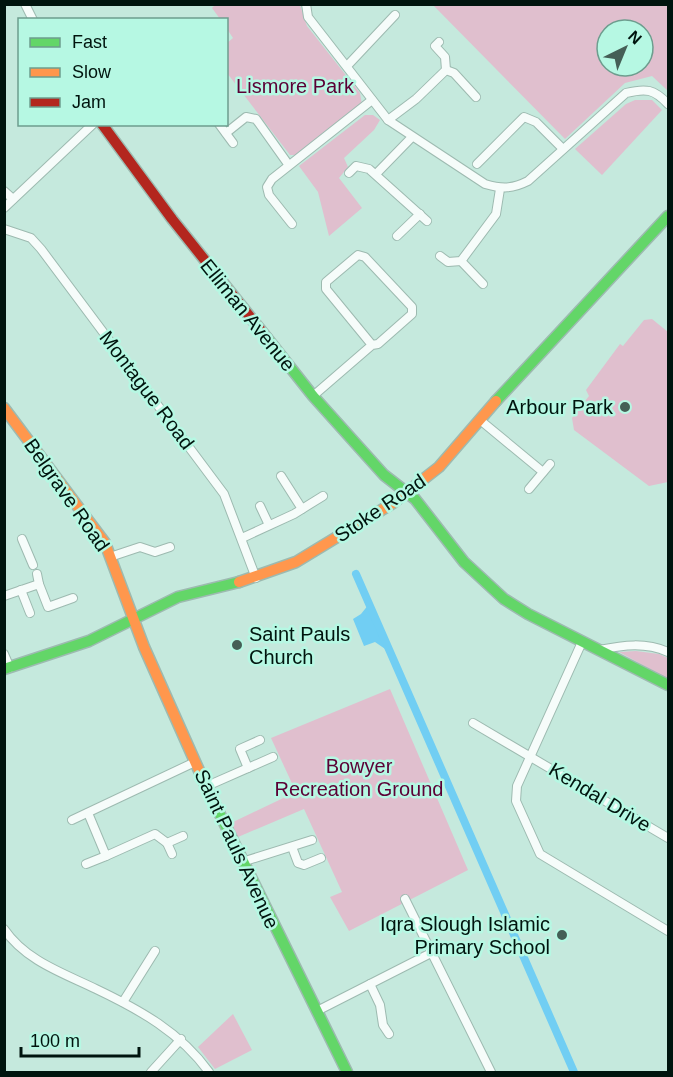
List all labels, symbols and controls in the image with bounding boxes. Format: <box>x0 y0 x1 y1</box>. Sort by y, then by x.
legend <box>18 18 228 126</box>
north arrow <box>595 18 655 78</box>
text: N <box>625 27 645 48</box>
text: Fast <box>72 32 107 52</box>
text: Slow <box>72 62 112 82</box>
park label: Lismore Park <box>236 75 355 97</box>
text: Jam <box>72 92 106 112</box>
street label: Elliman Avenue <box>196 255 300 375</box>
street label: Montague Road <box>95 327 199 453</box>
place label: Arbour Park <box>506 396 614 418</box>
marker: Arbour Park <box>618 400 632 414</box>
street label: Belgrave Road <box>20 434 114 556</box>
street label: Stoke Road <box>331 470 429 546</box>
place label: Saint Pauls Church <box>249 623 350 668</box>
marker: Saint Pauls Church <box>230 638 244 652</box>
park label: Bowyer Recreation Ground <box>275 755 443 800</box>
street label: Kendal Drive <box>545 758 655 836</box>
street label: Saint Pauls Avenue <box>190 766 284 932</box>
place label: Iqra Slough Islamic Primary School <box>380 913 550 958</box>
marker: Iqra Slough Islamic Primary School <box>555 928 569 942</box>
scale bar <box>21 1020 140 1058</box>
text: 100 m <box>30 1031 80 1051</box>

